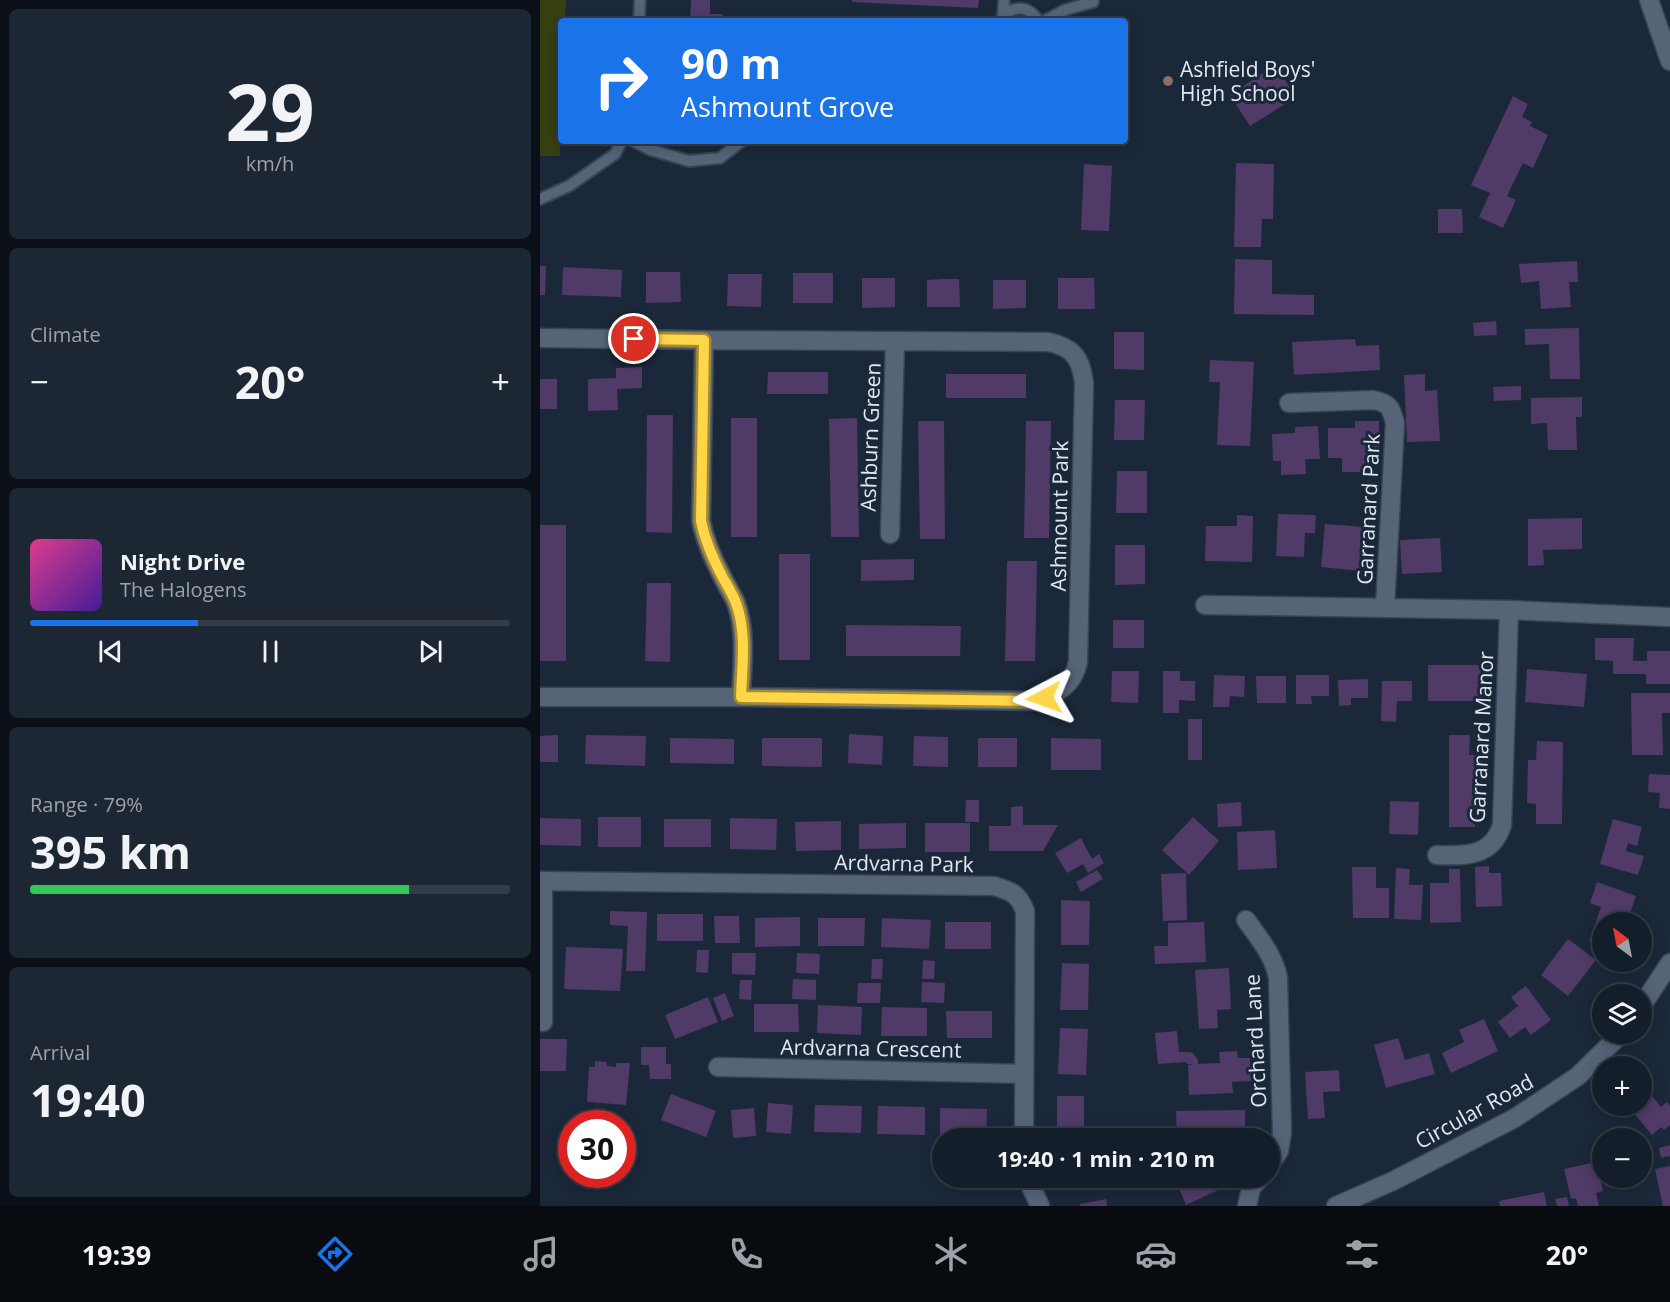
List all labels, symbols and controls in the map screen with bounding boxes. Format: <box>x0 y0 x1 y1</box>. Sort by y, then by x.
text: 90 m <box>681 34 781 91</box>
icon: right <box>582 42 660 120</box>
place label: Ashfield Boys' High School <box>1180 55 1315 107</box>
text: 29 <box>225 58 315 164</box>
marker: Ashfield Boys' High School <box>1161 74 1175 88</box>
text: Ashmount Grove <box>681 88 894 125</box>
text: km/h <box>246 150 294 177</box>
pin <box>608 313 659 364</box>
text: Climate <box>30 321 101 348</box>
icon: arrive <box>617 322 650 355</box>
text: 20° <box>235 351 305 412</box>
text: − <box>30 359 49 404</box>
text: + <box>491 359 510 404</box>
street label: Ashburn Green <box>853 362 887 512</box>
street label: Garranard Park <box>1350 433 1386 585</box>
street label: Ashmount Park <box>1044 440 1074 592</box>
text: Night Drive <box>120 546 245 576</box>
text: The Halogens <box>120 576 247 603</box>
icon: previous <box>94 635 127 668</box>
icon: pause <box>254 635 287 668</box>
icon: next <box>414 635 447 668</box>
street label: Garranard Manor <box>1463 650 1499 824</box>
position arrow <box>1012 666 1076 730</box>
text: Range · 79% <box>30 791 143 818</box>
text: 395 km <box>30 821 191 882</box>
street label: Ardvarna Park <box>834 848 974 878</box>
north arrow <box>1592 912 1652 972</box>
map controls <box>1592 912 1652 1188</box>
street label: Orchard Lane <box>1238 973 1272 1109</box>
button: layers <box>1592 984 1652 1044</box>
street label: Ardvarna Crescent <box>780 1032 962 1064</box>
text: Arrival <box>30 1039 90 1066</box>
button: + <box>1592 1056 1652 1116</box>
street label: Circular Road <box>1410 1067 1538 1155</box>
text: 19:40 <box>30 1069 146 1130</box>
speed limit sign: 30 <box>558 1110 636 1188</box>
button: − <box>1592 1128 1652 1188</box>
text: 19:40 · 1 min · 210 m <box>997 1143 1215 1173</box>
icon: directions <box>314 1233 356 1275</box>
icon: music <box>520 1233 562 1275</box>
icon: phone <box>725 1233 767 1275</box>
icon: climate <box>930 1233 972 1275</box>
icon: car <box>1135 1233 1177 1275</box>
icon: filters <box>1341 1233 1383 1275</box>
text: 19:39 <box>82 1236 151 1273</box>
text: 20° <box>1546 1236 1588 1273</box>

